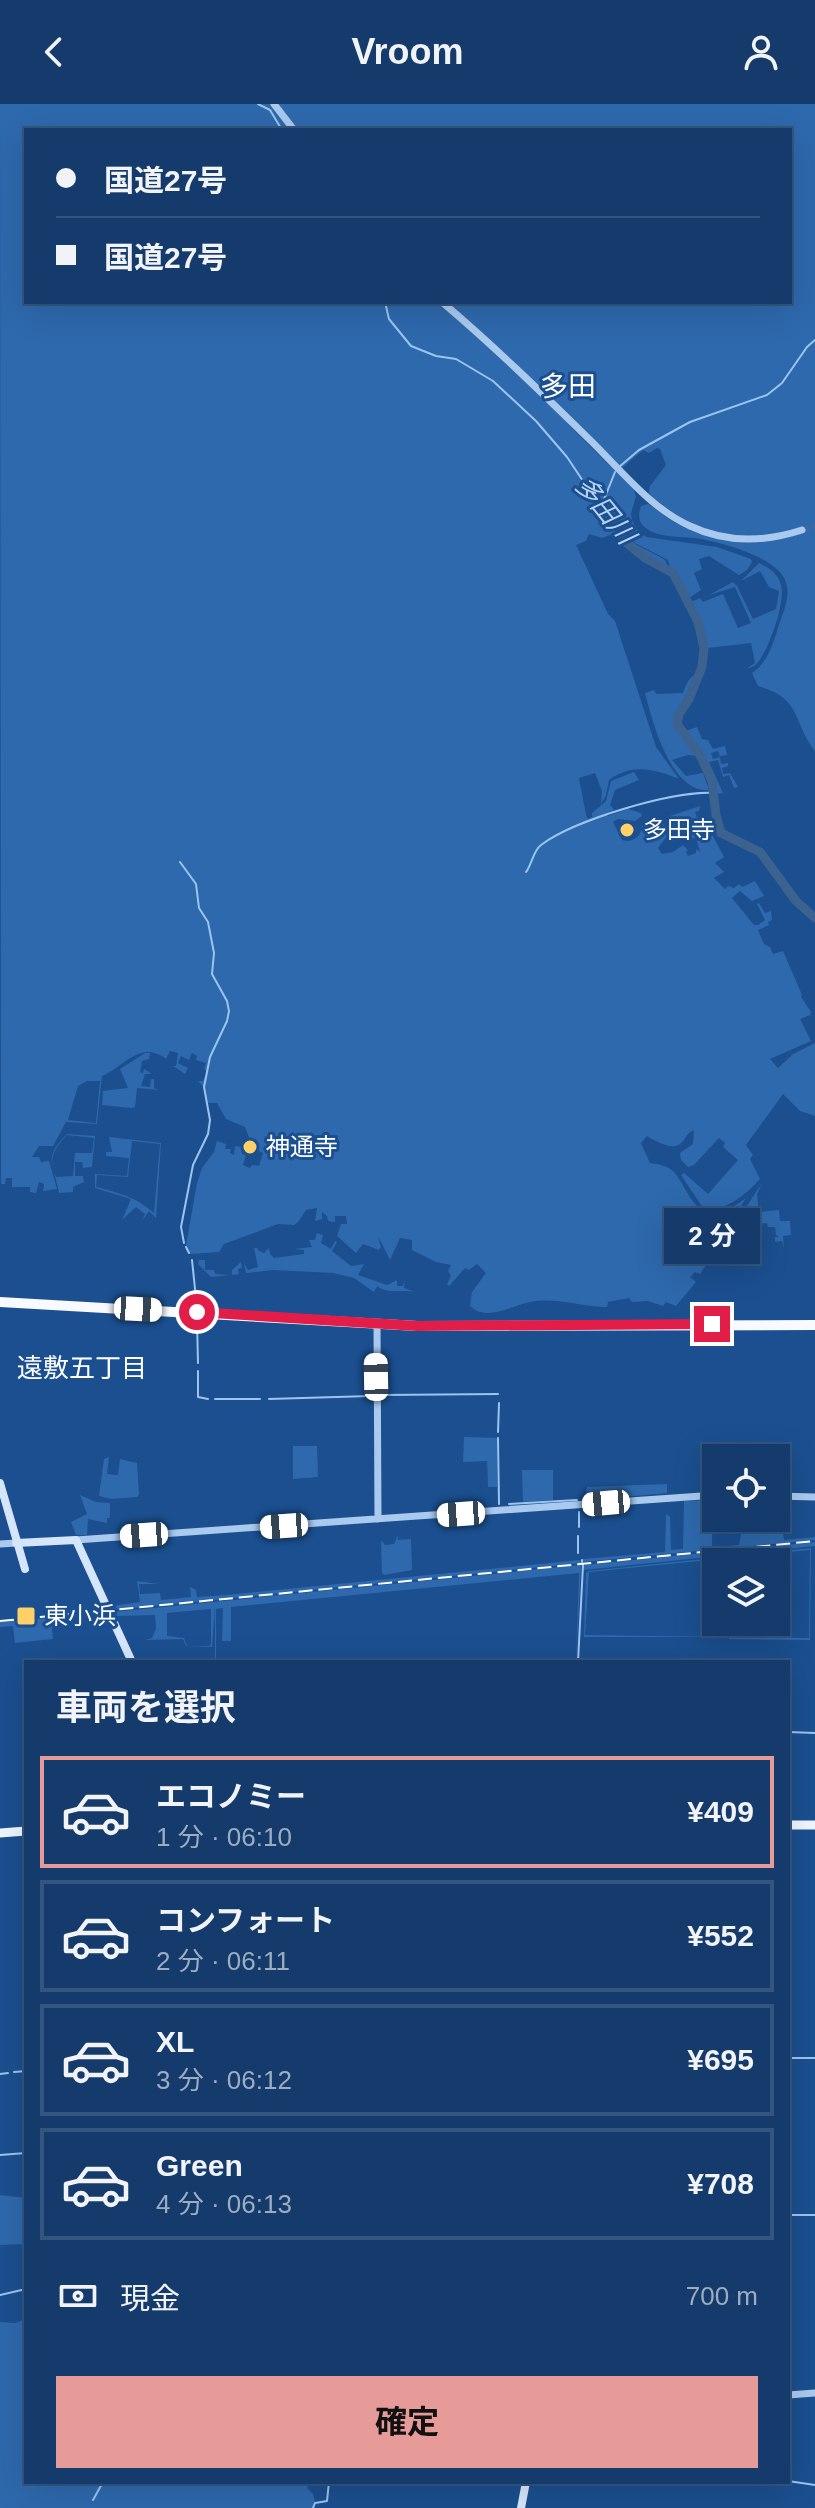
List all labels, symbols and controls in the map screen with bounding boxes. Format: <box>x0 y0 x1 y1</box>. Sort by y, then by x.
icon: back <box>32 30 76 74</box>
icon: person <box>739 30 783 74</box>
text: Vroom <box>351 31 464 72</box>
text: 国道27号 <box>104 164 227 197</box>
text: 国道27号 <box>104 241 227 274</box>
district label: 多田 <box>540 371 596 402</box>
water label: 多田川 <box>569 470 643 552</box>
place label: 多田寺 <box>643 816 715 843</box>
marker: 多田寺 <box>618 821 636 839</box>
place label: 神通寺 <box>266 1133 338 1160</box>
marker: 神通寺 <box>241 1138 259 1156</box>
callout: 2 分 <box>664 1208 760 1264</box>
text: 2 分 <box>688 1221 736 1251</box>
route start <box>179 1294 215 1330</box>
car <box>113 1296 163 1322</box>
route end <box>694 1306 730 1342</box>
district label: 遠敷五丁目 <box>17 1353 147 1383</box>
car <box>364 1353 388 1401</box>
map controls <box>702 1444 790 1636</box>
button: locate <box>702 1444 790 1532</box>
car <box>581 1489 631 1517</box>
car <box>436 1500 486 1528</box>
car <box>259 1512 309 1540</box>
car <box>119 1521 169 1549</box>
button: layers <box>702 1548 790 1636</box>
place label: 東小浜 <box>44 1602 116 1629</box>
marker: 東小浜 <box>15 1605 37 1627</box>
text: 車両を選択 <box>56 1687 236 1728</box>
icon: car <box>60 1776 132 1848</box>
text: エコノミー <box>156 1780 306 1813</box>
text: ¥409 <box>687 1795 754 1828</box>
text: 1 分 · 06:10 <box>156 1822 292 1852</box>
icon: car <box>60 1900 132 1972</box>
text: コンフォート <box>156 1904 335 1937</box>
text: ¥552 <box>687 1919 754 1952</box>
text: 2 分 · 06:11 <box>156 1946 290 1976</box>
icon: car <box>60 2024 132 2096</box>
text: XL <box>156 2025 194 2058</box>
text: ¥695 <box>687 2043 754 2076</box>
text: 3 分 · 06:12 <box>156 2065 292 2095</box>
icon: car <box>60 2148 132 2220</box>
text: Green <box>156 2149 243 2182</box>
text: ¥708 <box>687 2167 754 2200</box>
text: 4 分 · 06:13 <box>156 2189 292 2219</box>
icon: cash <box>56 2274 100 2318</box>
text: 700 m <box>686 2281 758 2311</box>
text: 現金 <box>120 2282 180 2315</box>
button: 確定 <box>56 2376 758 2468</box>

